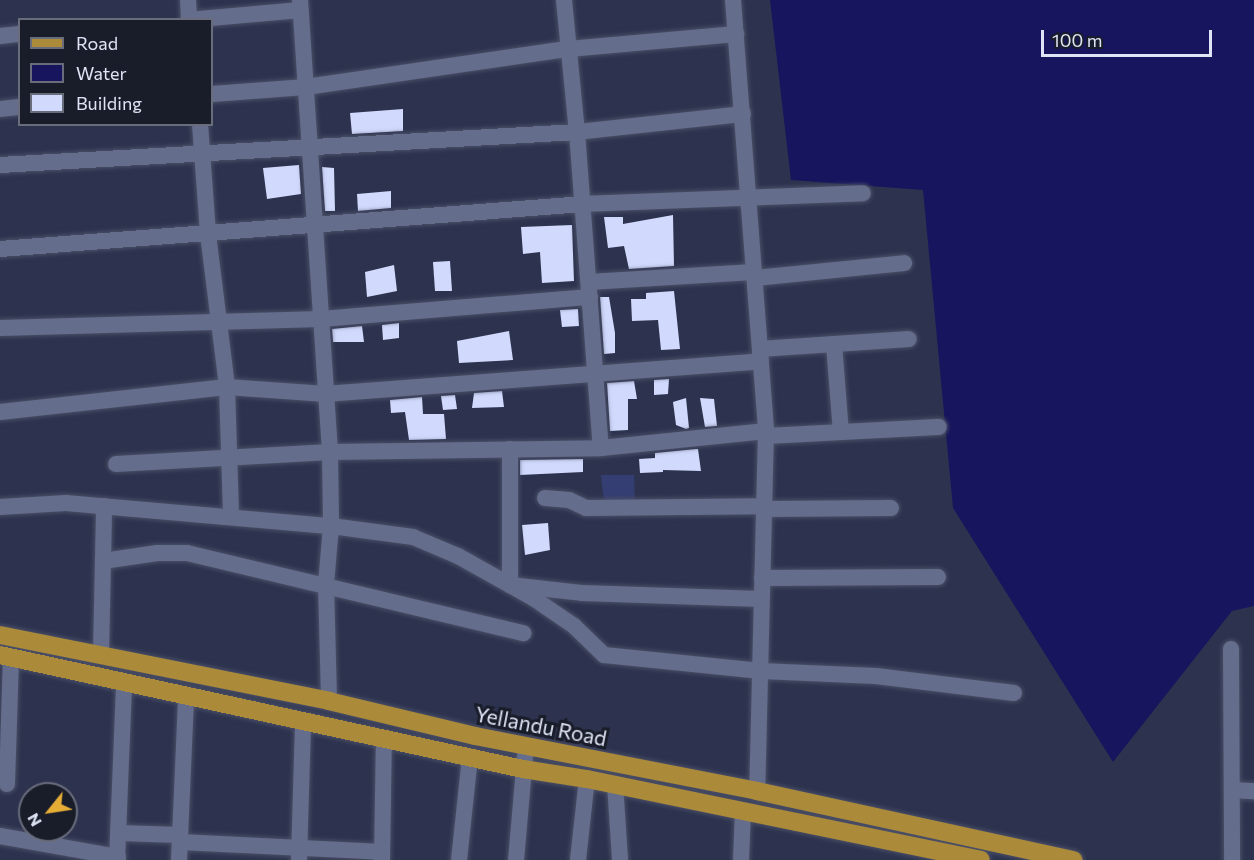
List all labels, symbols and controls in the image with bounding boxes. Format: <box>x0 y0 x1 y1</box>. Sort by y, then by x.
legend <box>18 18 213 126</box>
scale bar <box>1044 18 1215 56</box>
text: 100 m <box>1052 29 1102 51</box>
text: Road <box>76 32 118 54</box>
text: Water <box>76 62 127 84</box>
text: Building <box>76 92 142 114</box>
street label: Yellandu Road <box>473 701 609 751</box>
north arrow <box>18 782 78 842</box>
text: N <box>22 810 45 830</box>

